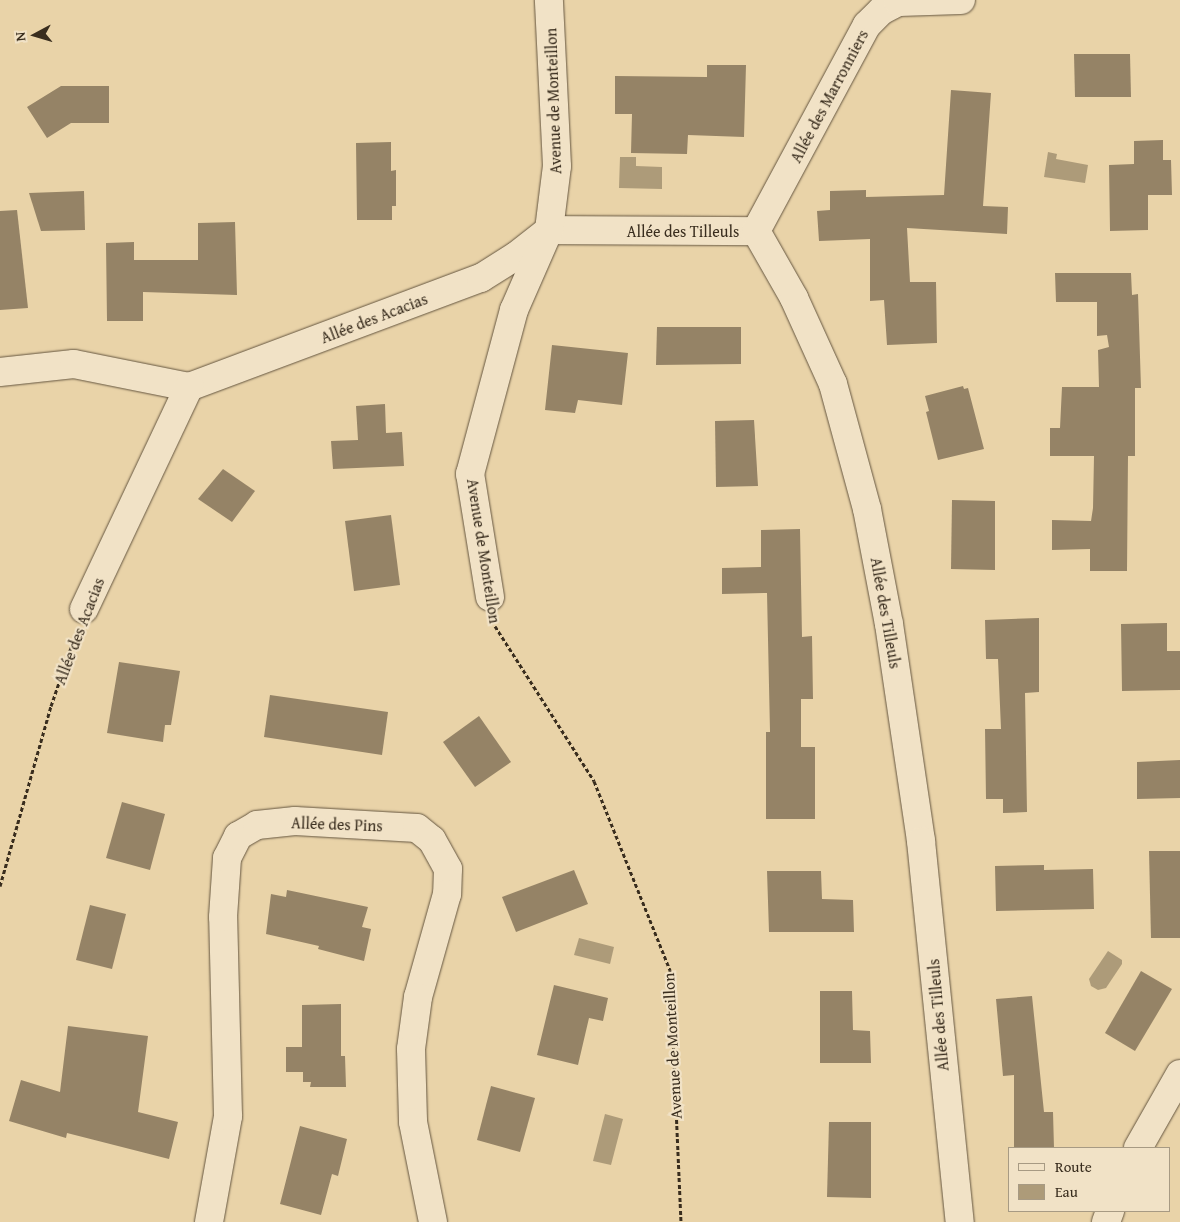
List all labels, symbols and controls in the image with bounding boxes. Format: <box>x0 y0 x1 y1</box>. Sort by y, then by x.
north arrow <box>10 10 60 60</box>
street label: Allée des Marronniers <box>786 26 872 166</box>
street label: Avenue de Monteillon <box>541 28 565 174</box>
text: N <box>10 31 31 42</box>
street label: Allée des Tilleuls <box>627 221 739 241</box>
street label: Allée des Acacias <box>318 289 430 347</box>
street label: Avenue de Monteillon <box>463 477 505 625</box>
street label: Allée des Tilleuls <box>867 556 905 670</box>
street label: Allée des Acacias <box>50 575 108 687</box>
street label: Allée des Pins <box>291 813 383 835</box>
street label: Allée des Tilleuls <box>924 958 952 1072</box>
street label: Avenue de Monteillon <box>659 972 685 1120</box>
legend <box>1008 1147 1170 1212</box>
text: Route <box>1055 1156 1092 1177</box>
text: Eau <box>1055 1181 1078 1202</box>

